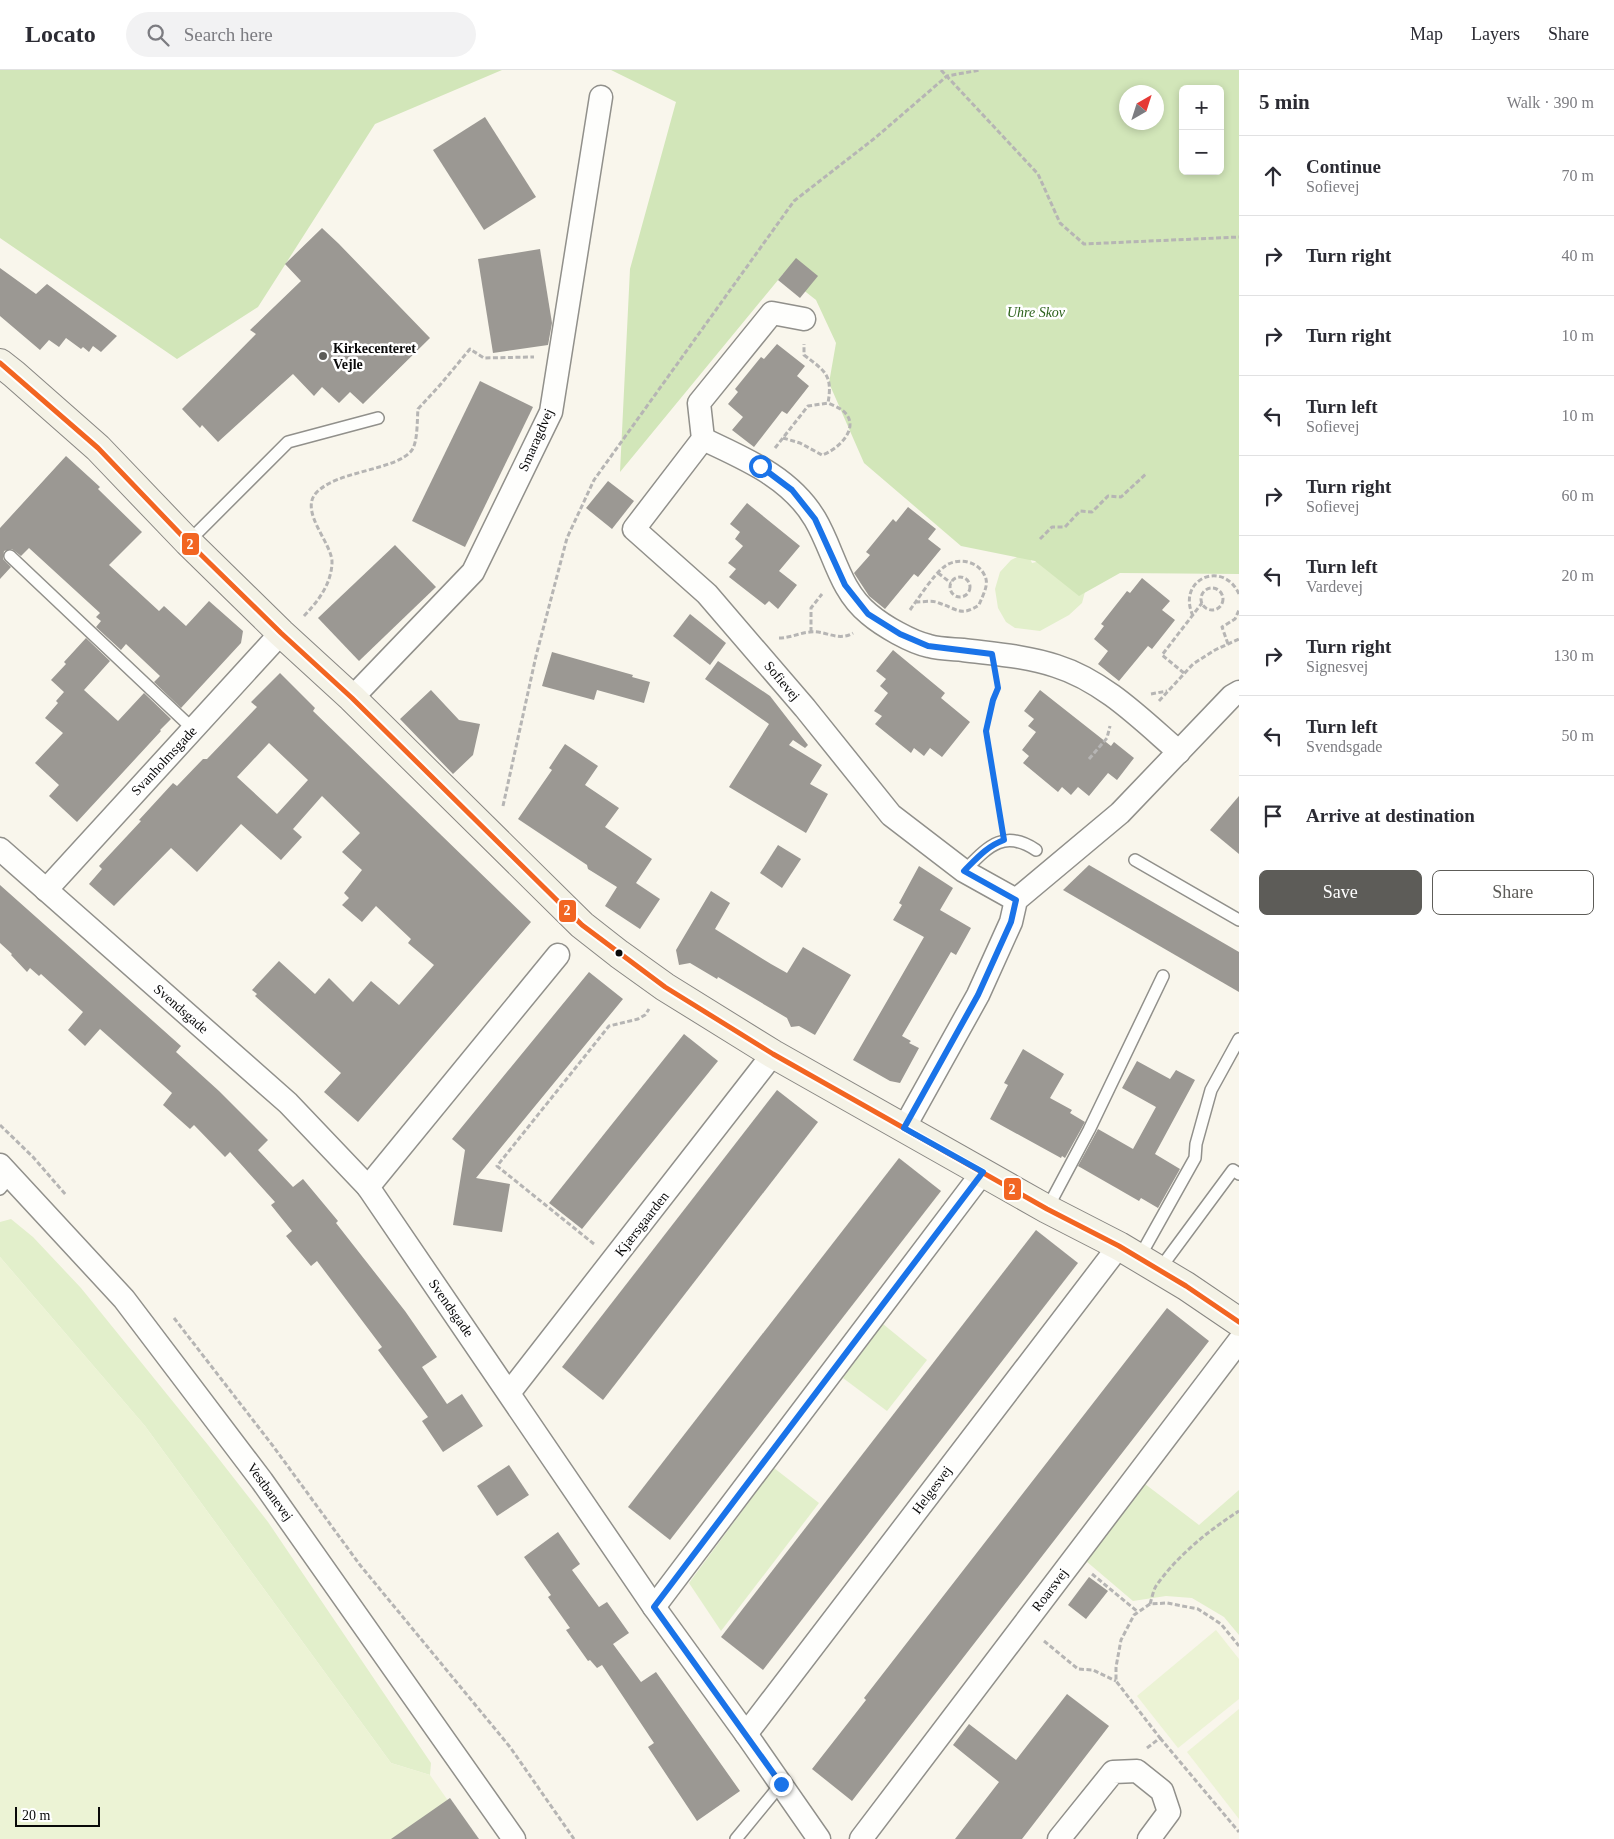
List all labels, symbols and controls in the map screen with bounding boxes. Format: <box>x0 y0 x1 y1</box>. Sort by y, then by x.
search box <box>126 12 476 57</box>
text: Locato <box>25 21 96 47</box>
icon: search <box>144 21 172 49</box>
text: Search here <box>184 24 273 45</box>
text: Map <box>1410 24 1443 44</box>
text: Layers <box>1471 24 1520 44</box>
text: Share <box>1548 24 1589 44</box>
north arrow <box>1119 85 1164 130</box>
map controls <box>1179 85 1224 175</box>
button: + <box>1179 85 1224 130</box>
text: 5 min <box>1259 90 1310 114</box>
text: Walk · 390 m <box>1507 94 1594 111</box>
button: − <box>1179 130 1224 175</box>
text: Continue <box>1306 156 1381 177</box>
icon: ahead <box>1259 162 1287 190</box>
text: 70 m <box>1562 167 1594 184</box>
text: Sofievej <box>1306 178 1359 195</box>
icon: right <box>1259 242 1287 270</box>
text: Turn right <box>1306 245 1391 266</box>
text: 40 m <box>1562 247 1594 264</box>
park label: Uhre Skov <box>1007 305 1066 320</box>
icon: right <box>1259 322 1287 350</box>
text: Turn right <box>1306 325 1391 346</box>
text: 10 m <box>1562 327 1594 344</box>
place label: Kirkecenteret Vejle <box>333 341 416 372</box>
marker: Kirkecenteret Vejle <box>317 350 329 362</box>
text: Turn left <box>1306 396 1378 417</box>
icon: left <box>1259 402 1287 430</box>
street label: Smaragdvej <box>516 406 556 474</box>
text: 10 m <box>1562 407 1594 424</box>
text: Sofievej <box>1306 418 1359 435</box>
route start <box>749 455 772 478</box>
text: Turn right <box>1306 476 1391 497</box>
icon: right <box>1259 482 1287 510</box>
text: 60 m <box>1562 487 1594 504</box>
text: Sofievej <box>1306 498 1359 515</box>
line badge: 2 <box>181 532 200 556</box>
text: 2 <box>187 537 194 552</box>
text: Turn left <box>1306 556 1378 577</box>
icon: left <box>1259 562 1287 590</box>
text: 20 m <box>1562 567 1594 584</box>
text: Vardevej <box>1306 578 1363 595</box>
text: Turn right <box>1306 636 1391 657</box>
icon: right <box>1259 642 1287 670</box>
text: 130 m <box>1554 647 1594 664</box>
street label: Sofievej <box>761 658 803 704</box>
text: Signesvej <box>1306 658 1368 675</box>
text: Turn left <box>1306 716 1378 737</box>
icon: left <box>1259 722 1287 750</box>
street label: Svanholmsgade <box>128 723 200 799</box>
text: 50 m <box>1562 727 1594 744</box>
text: Svendsgade <box>1306 738 1382 755</box>
icon: arrive <box>1259 802 1287 830</box>
text: Arrive at destination <box>1306 805 1475 826</box>
button: Save <box>1259 870 1422 915</box>
button: Share <box>1432 870 1594 915</box>
line badge: 2 <box>558 899 577 923</box>
text: 2 <box>564 903 571 918</box>
unlabelled marker <box>614 948 624 958</box>
street label: Svendsgade <box>151 981 211 1037</box>
line badge: 2 <box>1003 1177 1022 1201</box>
text: 2 <box>1009 1182 1016 1197</box>
street label: Kjærsgaarden <box>612 1189 672 1259</box>
street label: Svendsgade <box>426 1276 476 1340</box>
street label: Vestbanevej <box>244 1460 296 1524</box>
street label: Helgesvej <box>909 1463 955 1517</box>
street label: Roarsvej <box>1029 1566 1071 1614</box>
route end <box>770 1773 793 1796</box>
scale bar <box>15 1804 100 1827</box>
text: 20 m <box>22 1808 50 1823</box>

